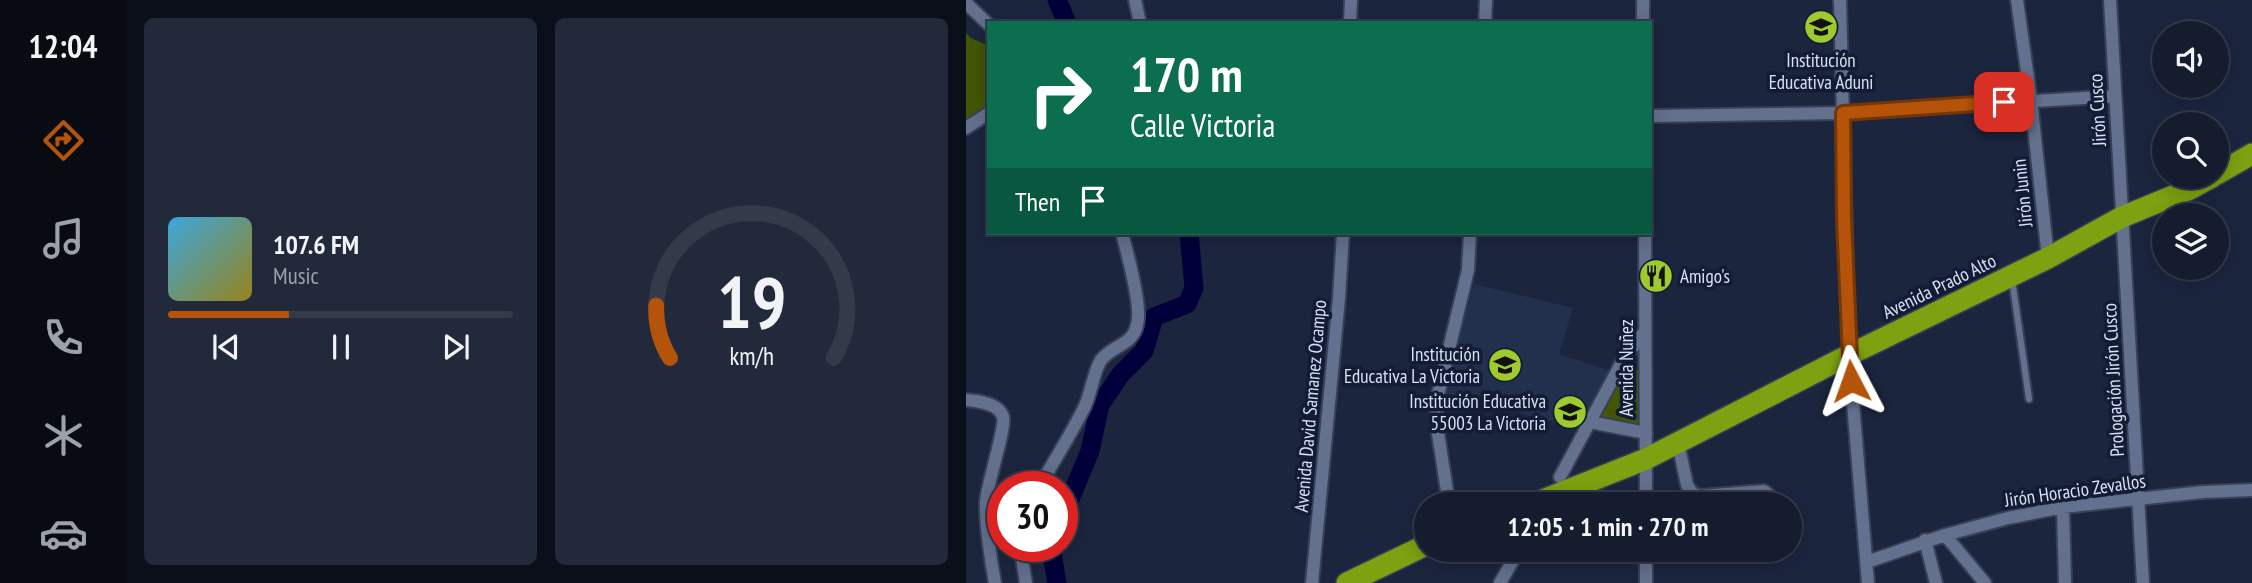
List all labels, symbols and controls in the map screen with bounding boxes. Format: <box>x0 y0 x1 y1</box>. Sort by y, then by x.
school or university icon: Institución Educativa Aduni <box>1802 8 1840 46</box>
map controls <box>2152 21 2229 280</box>
button: sound <box>2152 21 2229 98</box>
text: 12:04 <box>28 25 98 67</box>
text: 170 m <box>1130 42 1243 106</box>
place label: Institución Educativa Aduni <box>1769 48 1873 94</box>
icon: right <box>1015 49 1106 140</box>
pin <box>1974 72 2034 132</box>
street label: Jirón Cusco <box>2083 73 2111 148</box>
icon: arrive <box>1985 83 2023 121</box>
text: Calle Victoria <box>1130 104 1275 146</box>
button: search <box>2152 112 2229 189</box>
icon: directions <box>39 116 88 165</box>
street label: Jirón Junin <box>2007 158 2038 229</box>
icon: arrive <box>1074 182 1112 220</box>
text: Then <box>1015 185 1060 218</box>
button: layers <box>2152 203 2229 280</box>
icon: music <box>39 214 88 263</box>
text: 107.6 FM <box>273 228 359 261</box>
street label: Avenida Prado Alto <box>1878 248 2000 324</box>
text: 19 <box>717 254 786 348</box>
restaurant icon: Amigo's <box>1637 257 1675 295</box>
text: Music <box>273 261 319 290</box>
place label: Amigo's <box>1680 264 1730 288</box>
street label: Avenida David Samanez Ocampo <box>1289 299 1331 513</box>
street label: Prologación Jirón Cusco <box>2097 303 2129 457</box>
icon: phone <box>39 313 88 362</box>
street label: Avenida Nuñez <box>1614 319 1638 417</box>
icon: previous <box>207 328 245 366</box>
icon: pause <box>322 328 360 366</box>
icon: next <box>437 328 475 366</box>
text: km/h <box>729 339 774 371</box>
place label: Institución Educativa La Victoria <box>1344 342 1480 388</box>
position arrow <box>1814 344 1888 418</box>
school or university icon: Institución Educativa La Victoria <box>1486 346 1524 384</box>
place label: Institución Educativa 55003 La Victoria <box>1409 389 1546 435</box>
school or university icon: Institución Educativa 55003 La Victoria <box>1551 393 1589 431</box>
icon: climate <box>39 411 88 460</box>
street label: Jirón Horacio Zevallos <box>2002 468 2147 512</box>
speed limit sign: 30 <box>987 471 1078 562</box>
icon: car <box>39 509 88 558</box>
text: 12:05 · 1 min · 270 m <box>1508 510 1708 543</box>

